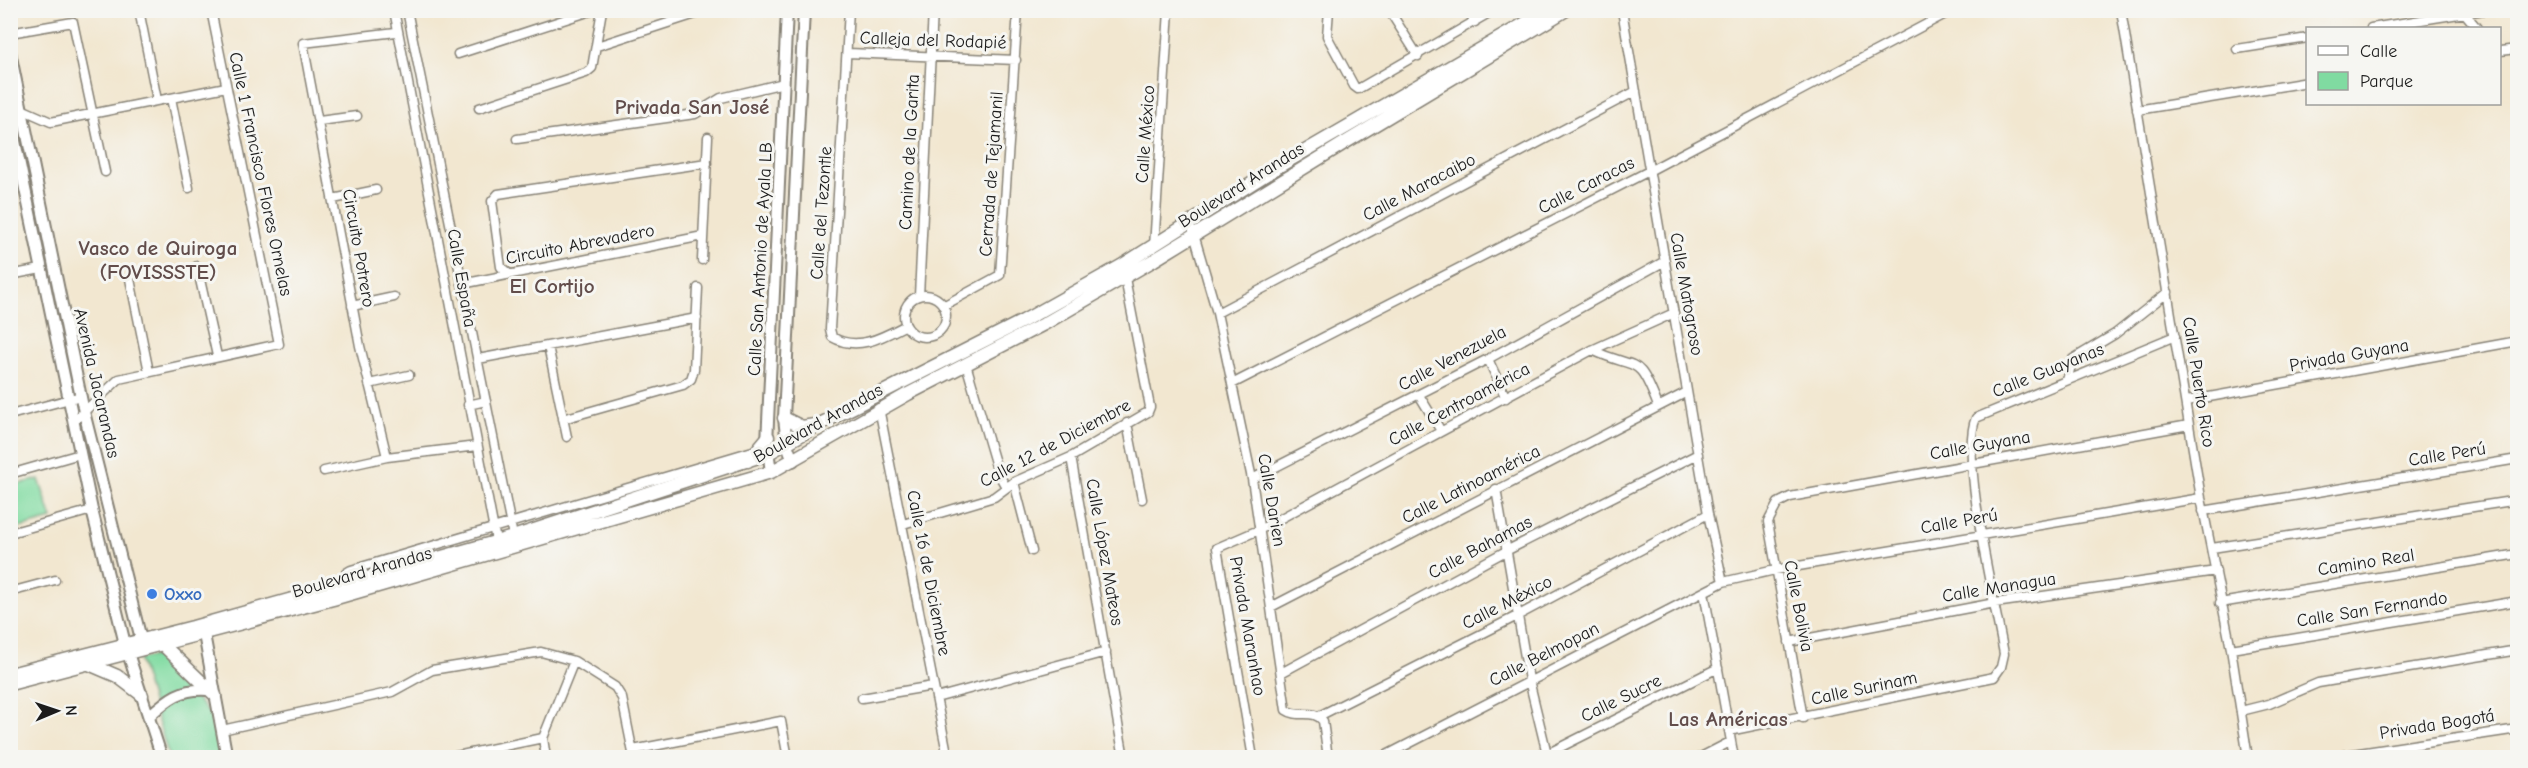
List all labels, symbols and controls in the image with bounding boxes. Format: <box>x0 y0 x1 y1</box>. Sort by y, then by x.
street label: Calleja del Rodapié <box>859 27 1007 54</box>
legend <box>2306 27 2501 105</box>
text: Calle <box>2360 41 2397 62</box>
street label: Calle 1 Francisco Flores Ornelas <box>224 50 297 298</box>
text: Parque <box>2360 71 2413 92</box>
street label: Camino de la Garita <box>895 74 924 230</box>
street label: Calle México <box>1132 84 1159 184</box>
street label: Cerrada de Tejamanil <box>975 91 1008 257</box>
district label: Privada San José <box>615 95 769 119</box>
street label: Boulevard Arandas <box>1175 138 1308 233</box>
street label: Calle San Antonio de Ayala LB <box>744 142 777 376</box>
street label: Calle del Tezontle <box>806 146 837 280</box>
street label: Calle Maracaibo <box>1359 149 1479 226</box>
street label: Calle Caracas <box>1535 152 1638 219</box>
street label: Circuito Potrero <box>338 187 379 309</box>
street label: Circuito Abrevadero <box>504 220 656 269</box>
street label: Calle España <box>443 227 481 329</box>
street label: Calle Matogroso <box>1665 231 1708 357</box>
district label: Vasco de Quiroga (FOVISSSTE) <box>79 236 237 284</box>
district label: El Cortijo <box>509 274 595 298</box>
street label: Avenida Jacarandas <box>69 306 124 460</box>
street label: Calle Puerto Rico <box>2178 315 2219 449</box>
street label: Calle Venezuela <box>1395 321 1510 396</box>
street label: Privada Guyana <box>2288 335 2410 376</box>
street label: Calle Guayanas <box>1989 339 2107 402</box>
street label: Calle Centroamérica <box>1385 358 1534 451</box>
street label: Boulevard Arandas <box>750 379 886 468</box>
street label: Calle 12 de Diciembre <box>976 395 1134 492</box>
street label: Calle Guyana <box>1928 426 2032 465</box>
street label: Calle Perú <box>2407 438 2487 471</box>
street label: Calle Latinoamérica <box>1399 441 1544 528</box>
street label: Calle Darien <box>1253 452 1290 548</box>
street label: Calle López Mateos <box>1081 477 1128 627</box>
street label: Calle 16 de Diciembre <box>902 489 955 658</box>
street label: Calle Perú <box>1919 504 1999 539</box>
street label: Calle Bahamas <box>1425 511 1536 584</box>
street label: Boulevard Arandas <box>290 543 434 602</box>
street label: Camino Real <box>2316 544 2416 580</box>
street label: Privada Maranhao <box>1225 555 1270 698</box>
street label: Calle Bolivia <box>1779 559 1818 654</box>
street label: Calle Managua <box>1941 568 2057 607</box>
street label: Calle México <box>1459 571 1556 634</box>
place label: Oxxo <box>164 584 202 605</box>
marker: Oxxo <box>145 587 159 601</box>
street label: Calle San Fernando <box>2295 587 2449 632</box>
street label: Calle Belmopan <box>1486 618 1603 691</box>
street label: Calle Surinam <box>1809 667 1919 710</box>
street label: Calle Sucre <box>1578 670 1665 727</box>
north arrow <box>27 681 87 741</box>
text: N <box>62 705 80 716</box>
street label: Privada Bogotá <box>2378 705 2496 744</box>
district label: Las Américas <box>1668 707 1788 731</box>

